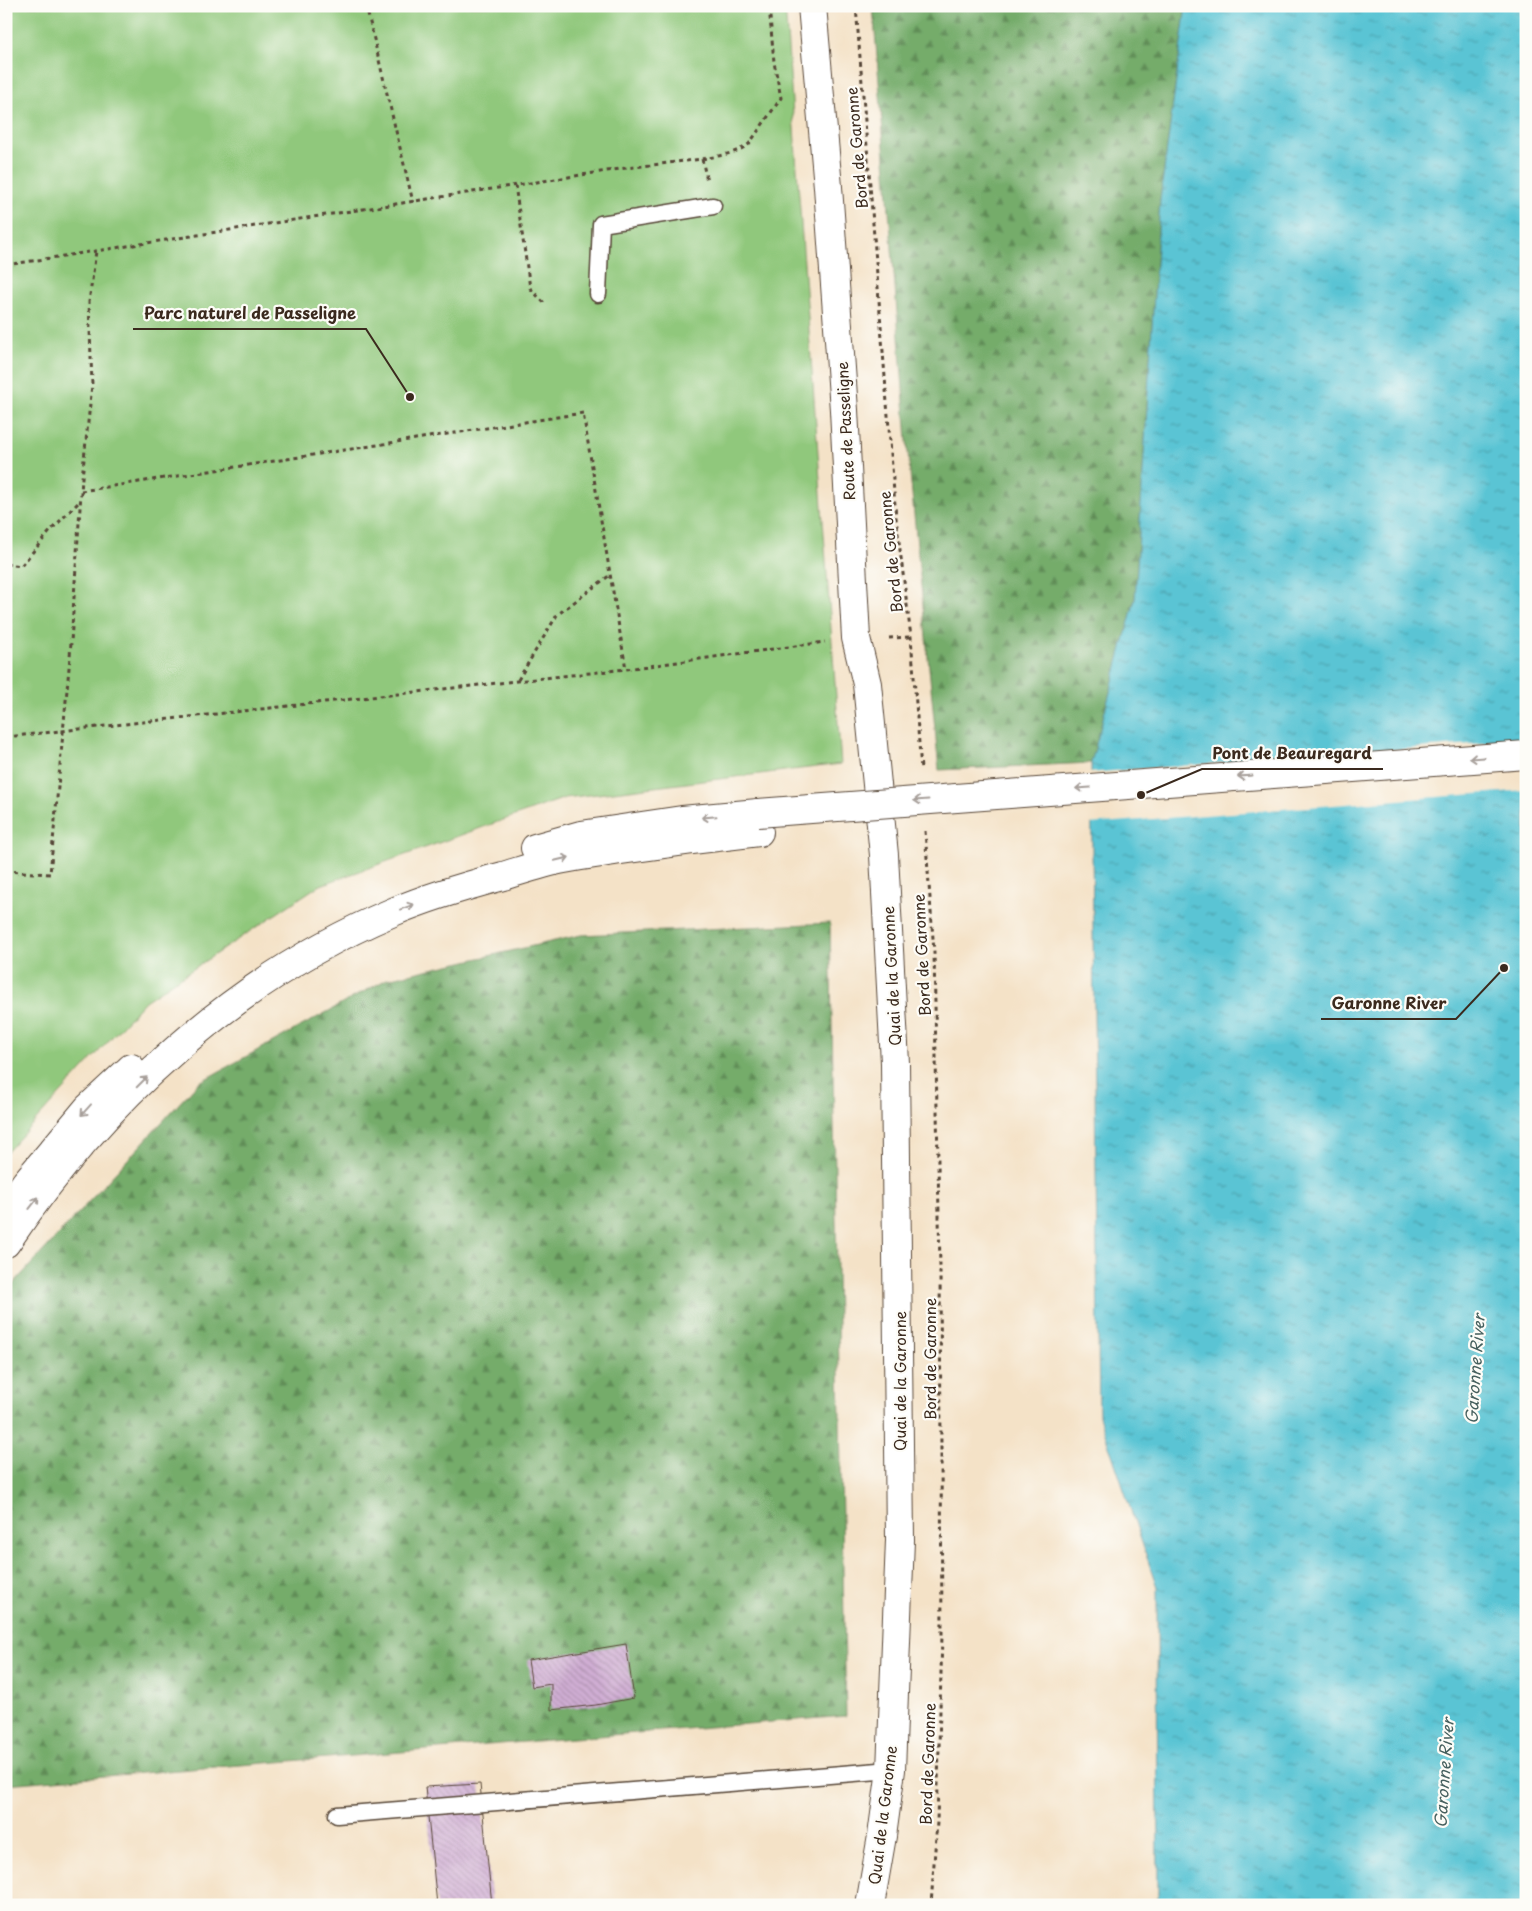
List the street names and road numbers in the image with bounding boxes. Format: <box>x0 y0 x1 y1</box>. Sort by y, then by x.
street label: Bord de Garonne <box>839 86 873 210</box>
street label: Route de Passeligne <box>830 361 860 501</box>
street label: Bord de Garonne <box>872 490 908 614</box>
street label: Bord de Garonne <box>906 893 936 1017</box>
street label: Quai de la Garonne <box>876 906 906 1046</box>
street label: Bord de Garonne <box>918 1298 941 1420</box>
street label: Quai de la Garonne <box>888 1311 911 1451</box>
street label: Bord de Garonne <box>913 1703 941 1825</box>
street label: Quai de la Garonne <box>862 1744 902 1886</box>

